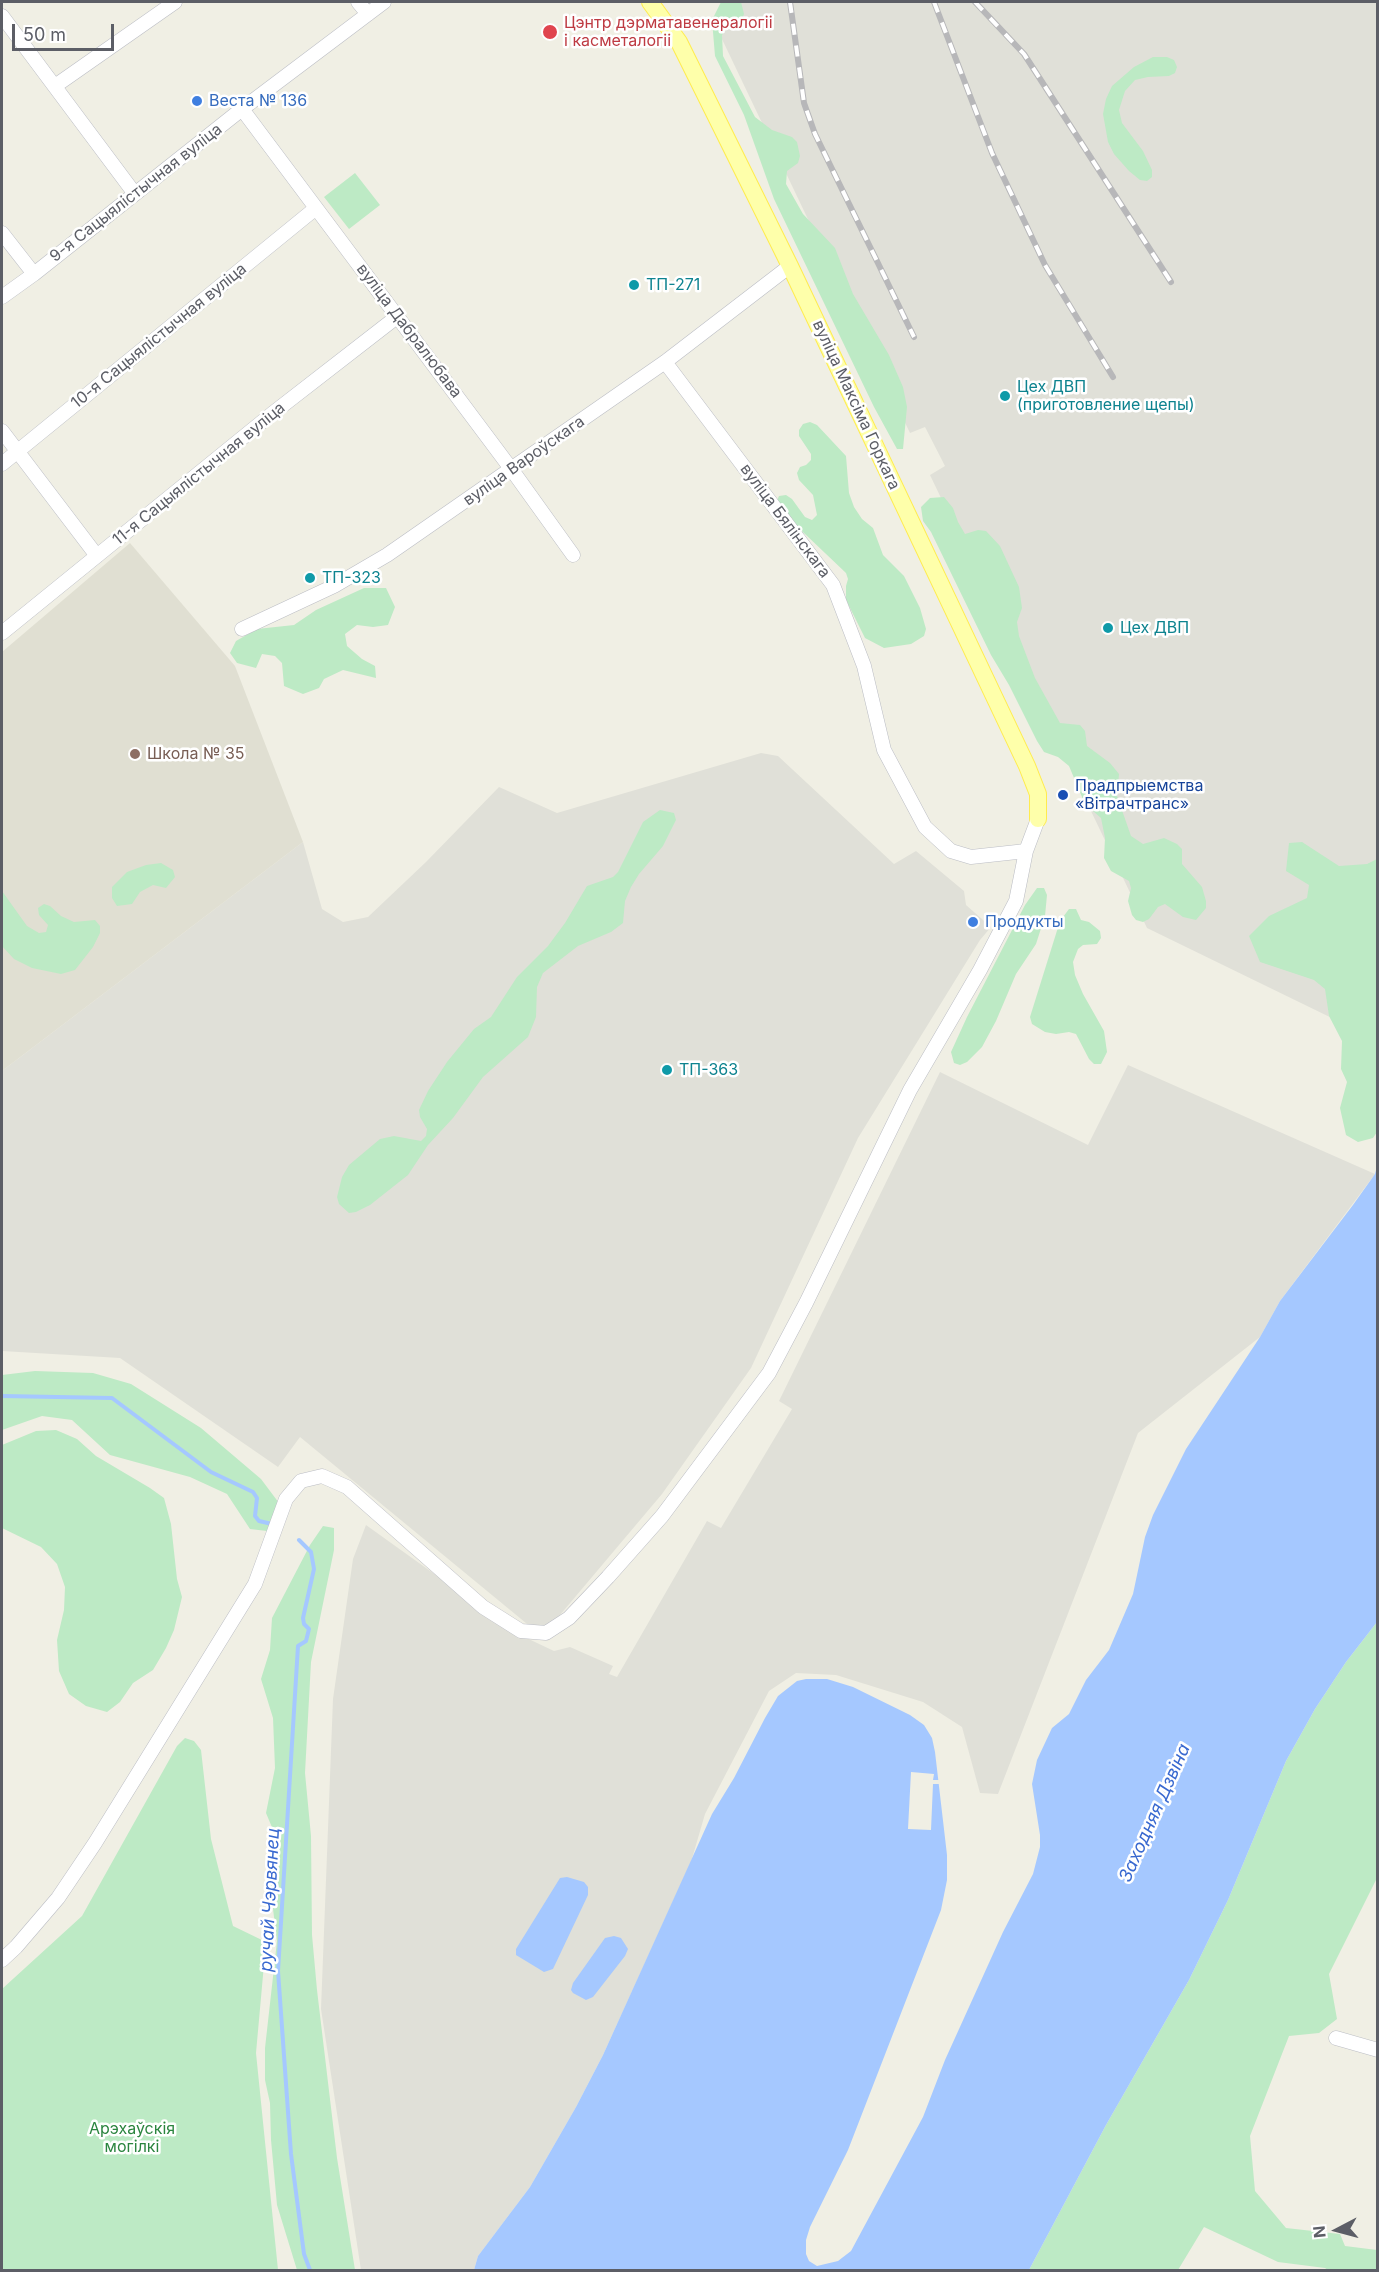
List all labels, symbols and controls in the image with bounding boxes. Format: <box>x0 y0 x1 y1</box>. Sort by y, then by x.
scale bar <box>15 12 117 50</box>
place label: Цэнтр дэрматавенералогіі і касметалогіі <box>564 13 773 51</box>
marker: Цэнтр дэрматавенералогіі і касметалогіі <box>541 23 559 41</box>
text: 50 m <box>23 24 66 45</box>
place label: Веста № 136 <box>209 91 307 111</box>
marker: Веста № 136 <box>190 94 204 108</box>
street label: 9-я Сацыялістычная вуліца <box>46 120 226 266</box>
street label: 10-я Сацыялістычная вуліца <box>68 259 250 413</box>
street label: вуліца Дабралюбава <box>352 260 466 402</box>
place label: ТП-271 <box>646 275 700 295</box>
marker: ТП-271 <box>627 278 641 292</box>
street label: вуліца Максіма Горкага <box>808 317 904 493</box>
place label: Цех ДВП (приготовление щепы) <box>1017 377 1194 415</box>
marker: Цех ДВП (приготовление щепы) <box>998 389 1012 403</box>
street label: 11-я Сацыялістычная вуліца <box>109 398 289 550</box>
street label: вуліца Вароўскага <box>460 412 588 510</box>
street label: вуліца Бялінскага <box>736 460 834 582</box>
place label: ТП-323 <box>322 568 381 588</box>
marker: ТП-323 <box>303 571 317 585</box>
place label: Цех ДВП <box>1120 618 1189 638</box>
marker: Цех ДВП <box>1101 621 1115 635</box>
place label: Школа № 35 <box>147 744 244 764</box>
marker: Школа № 35 <box>128 747 142 761</box>
place label: Прадпрыемства «Вітрачтранс» <box>1075 776 1203 814</box>
marker: Прадпрыемства «Вітрачтранс» <box>1056 788 1070 802</box>
place label: Продукты <box>985 912 1063 932</box>
marker: Продукты <box>966 915 980 929</box>
place label: ТП-363 <box>679 1060 738 1080</box>
marker: ТП-363 <box>660 1063 674 1077</box>
water label: Заходняя Дзвіна <box>1115 1740 1195 1886</box>
water label: ручай Чэрвянец <box>255 1828 285 1972</box>
park label: Арэхаўскія могілкі <box>89 2119 175 2157</box>
north arrow <box>1307 2200 1367 2260</box>
text: N <box>1309 2225 1330 2239</box>

